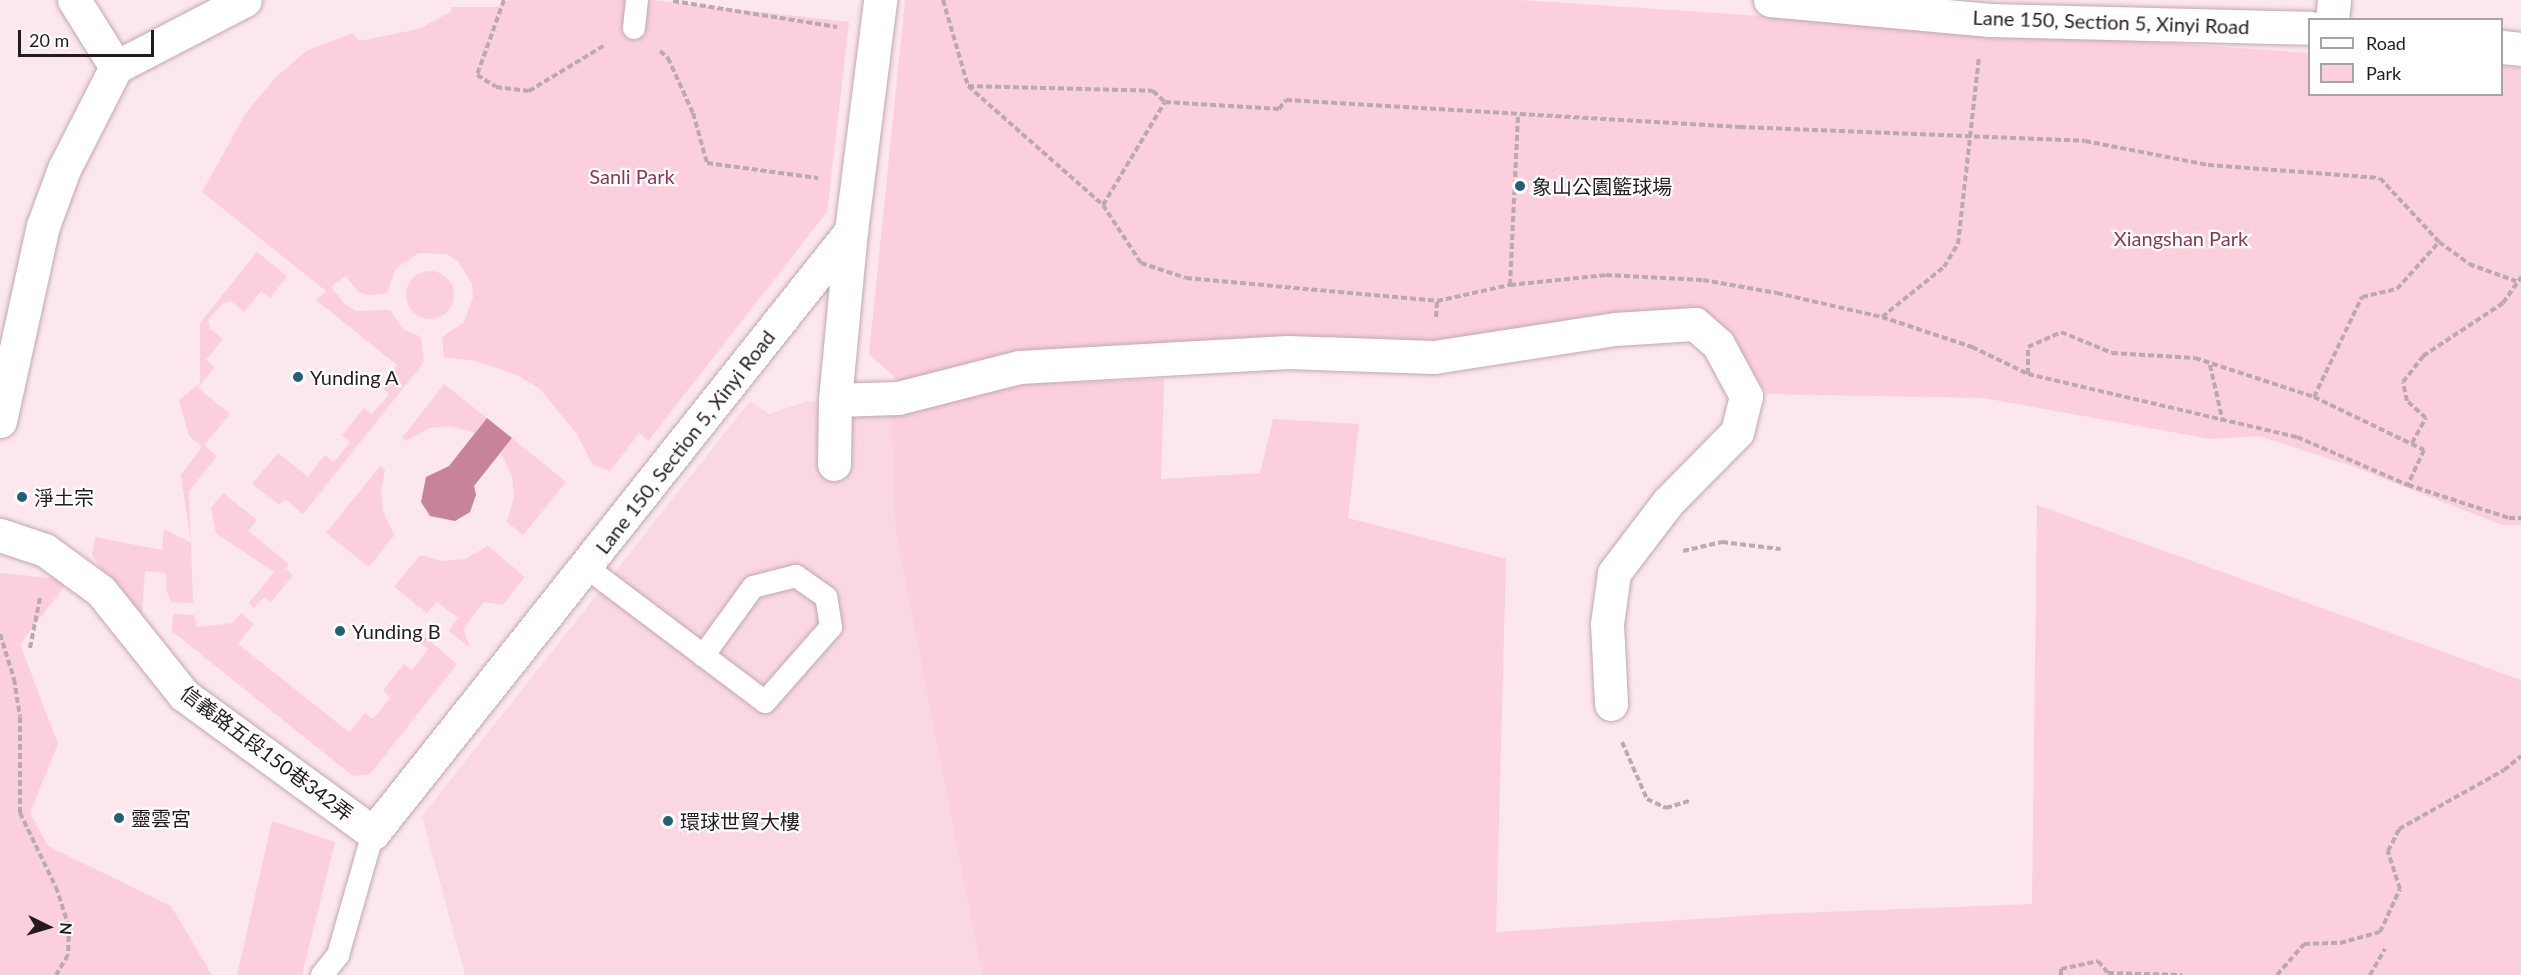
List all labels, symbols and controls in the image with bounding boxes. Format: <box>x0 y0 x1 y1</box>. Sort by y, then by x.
street label: Lane 150, Section 5, Xinyi Road <box>1972 5 2250 39</box>
scale bar <box>21 18 158 56</box>
legend <box>2308 18 2503 96</box>
text: 20 m <box>29 29 69 51</box>
text: Road <box>2366 32 2406 54</box>
text: Park <box>2366 62 2401 84</box>
park label: Sanli Park <box>589 164 675 188</box>
place label: 象山公園籃球場 <box>1532 174 1672 198</box>
marker: 象山公園籃球場 <box>1513 179 1527 193</box>
park label: Xiangshan Park <box>2114 226 2248 250</box>
street label: Lane 150, Section 5, Xinyi Road <box>590 326 780 558</box>
place label: Yunding A <box>310 365 399 389</box>
marker: Yunding A <box>291 370 305 384</box>
place label: 淨土宗 <box>34 485 94 509</box>
marker: 淨土宗 <box>15 490 29 504</box>
place label: Yunding B <box>352 619 441 643</box>
marker: Yunding B <box>333 624 347 638</box>
street label: 信義路五段150巷342弄 <box>176 680 358 826</box>
place label: 靈雲宮 <box>131 806 191 830</box>
place label: 環球世貿大樓 <box>680 809 800 833</box>
marker: 靈雲宮 <box>112 811 126 825</box>
marker: 環球世貿大樓 <box>661 814 675 828</box>
north arrow <box>18 897 78 957</box>
text: N <box>56 922 76 936</box>

